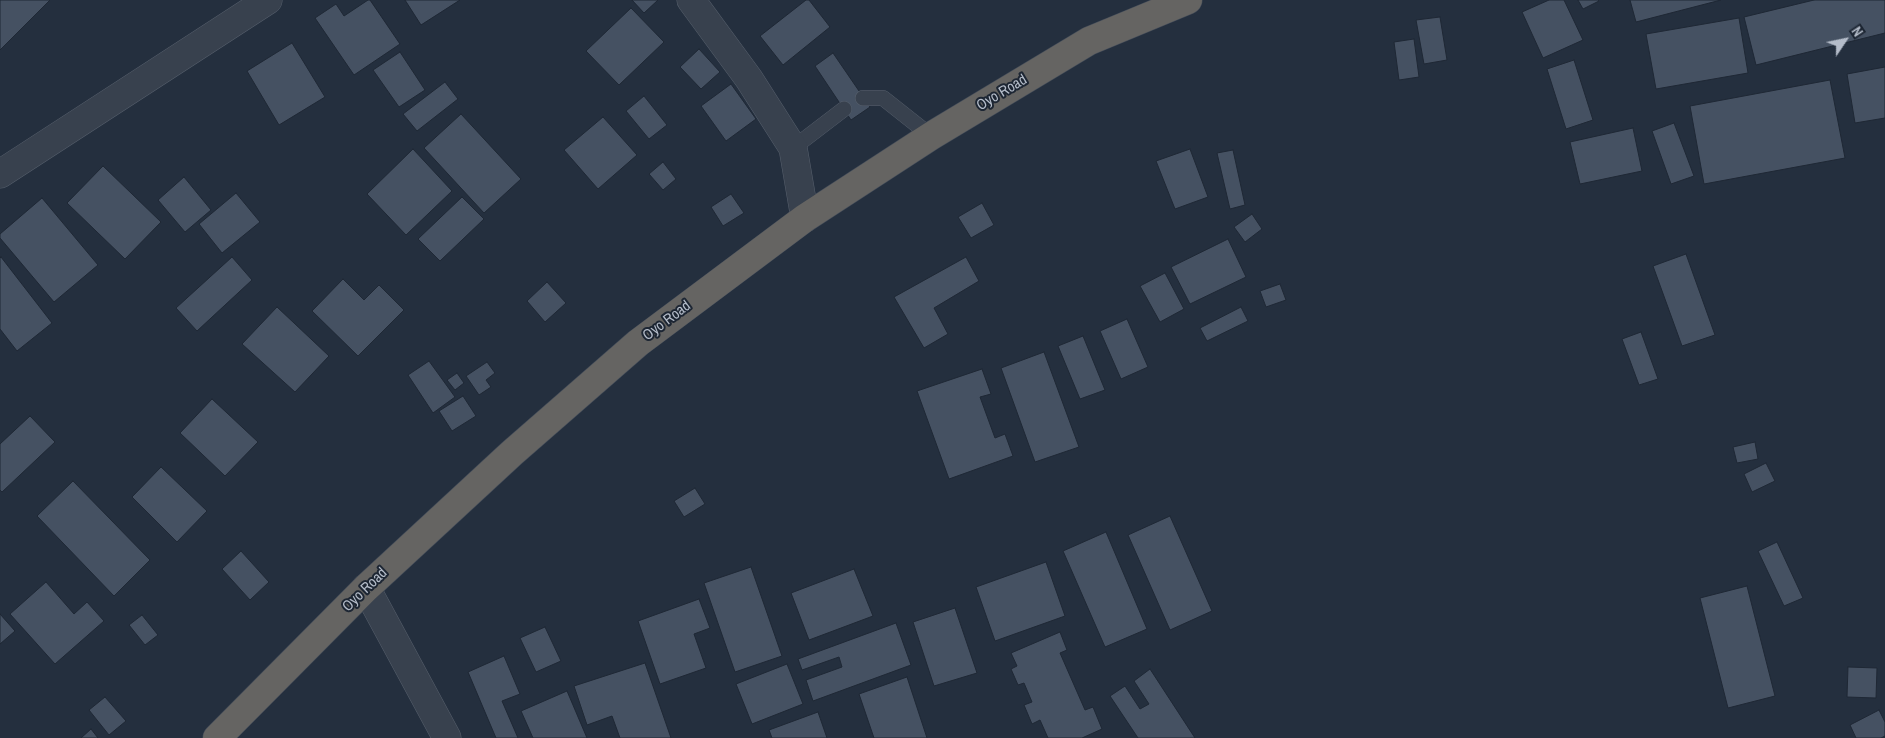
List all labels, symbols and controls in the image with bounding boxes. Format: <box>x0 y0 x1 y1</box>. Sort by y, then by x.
north arrow <box>1820 15 1870 65</box>
text: N <box>1848 23 1867 40</box>
street label: Oyo Road <box>974 71 1030 115</box>
street label: Oyo Road <box>639 297 695 345</box>
street label: Oyo Road <box>339 564 391 616</box>

